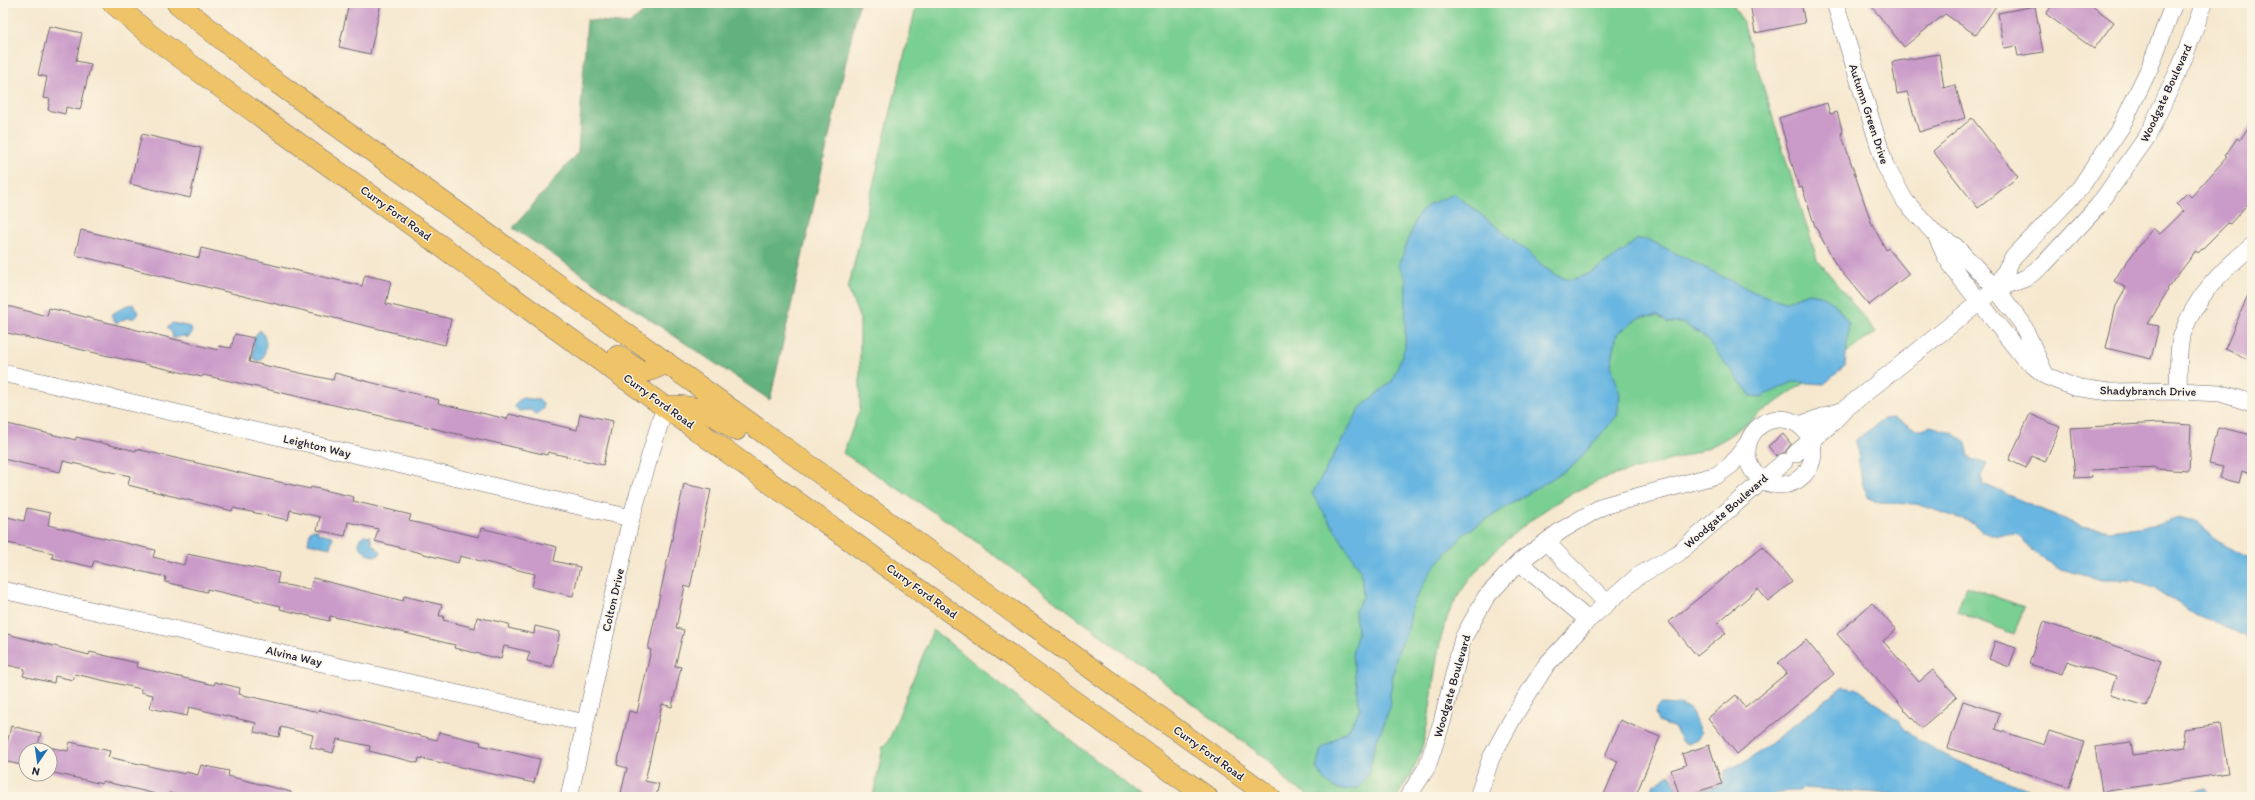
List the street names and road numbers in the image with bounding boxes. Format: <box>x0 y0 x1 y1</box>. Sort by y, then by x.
street label: Woodgate Boulevard <box>2137 41 2195 144</box>
street label: Autumn Green Drive <box>1846 62 1892 166</box>
street label: Curry Ford Road <box>358 183 435 244</box>
street label: Curry Ford Road <box>621 371 698 432</box>
street label: Shadybranch Drive <box>2100 383 2197 399</box>
street label: Leighton Way <box>282 431 353 461</box>
street label: Woodgate Boulevard <box>1681 471 1771 551</box>
street label: Curry Ford Road <box>884 561 961 622</box>
street label: Colton Drive <box>599 567 627 633</box>
street label: Woodgate Boulevard <box>1431 633 1474 739</box>
street label: Alvina Way <box>265 643 324 669</box>
street label: Curry Ford Road <box>1171 723 1248 784</box>

